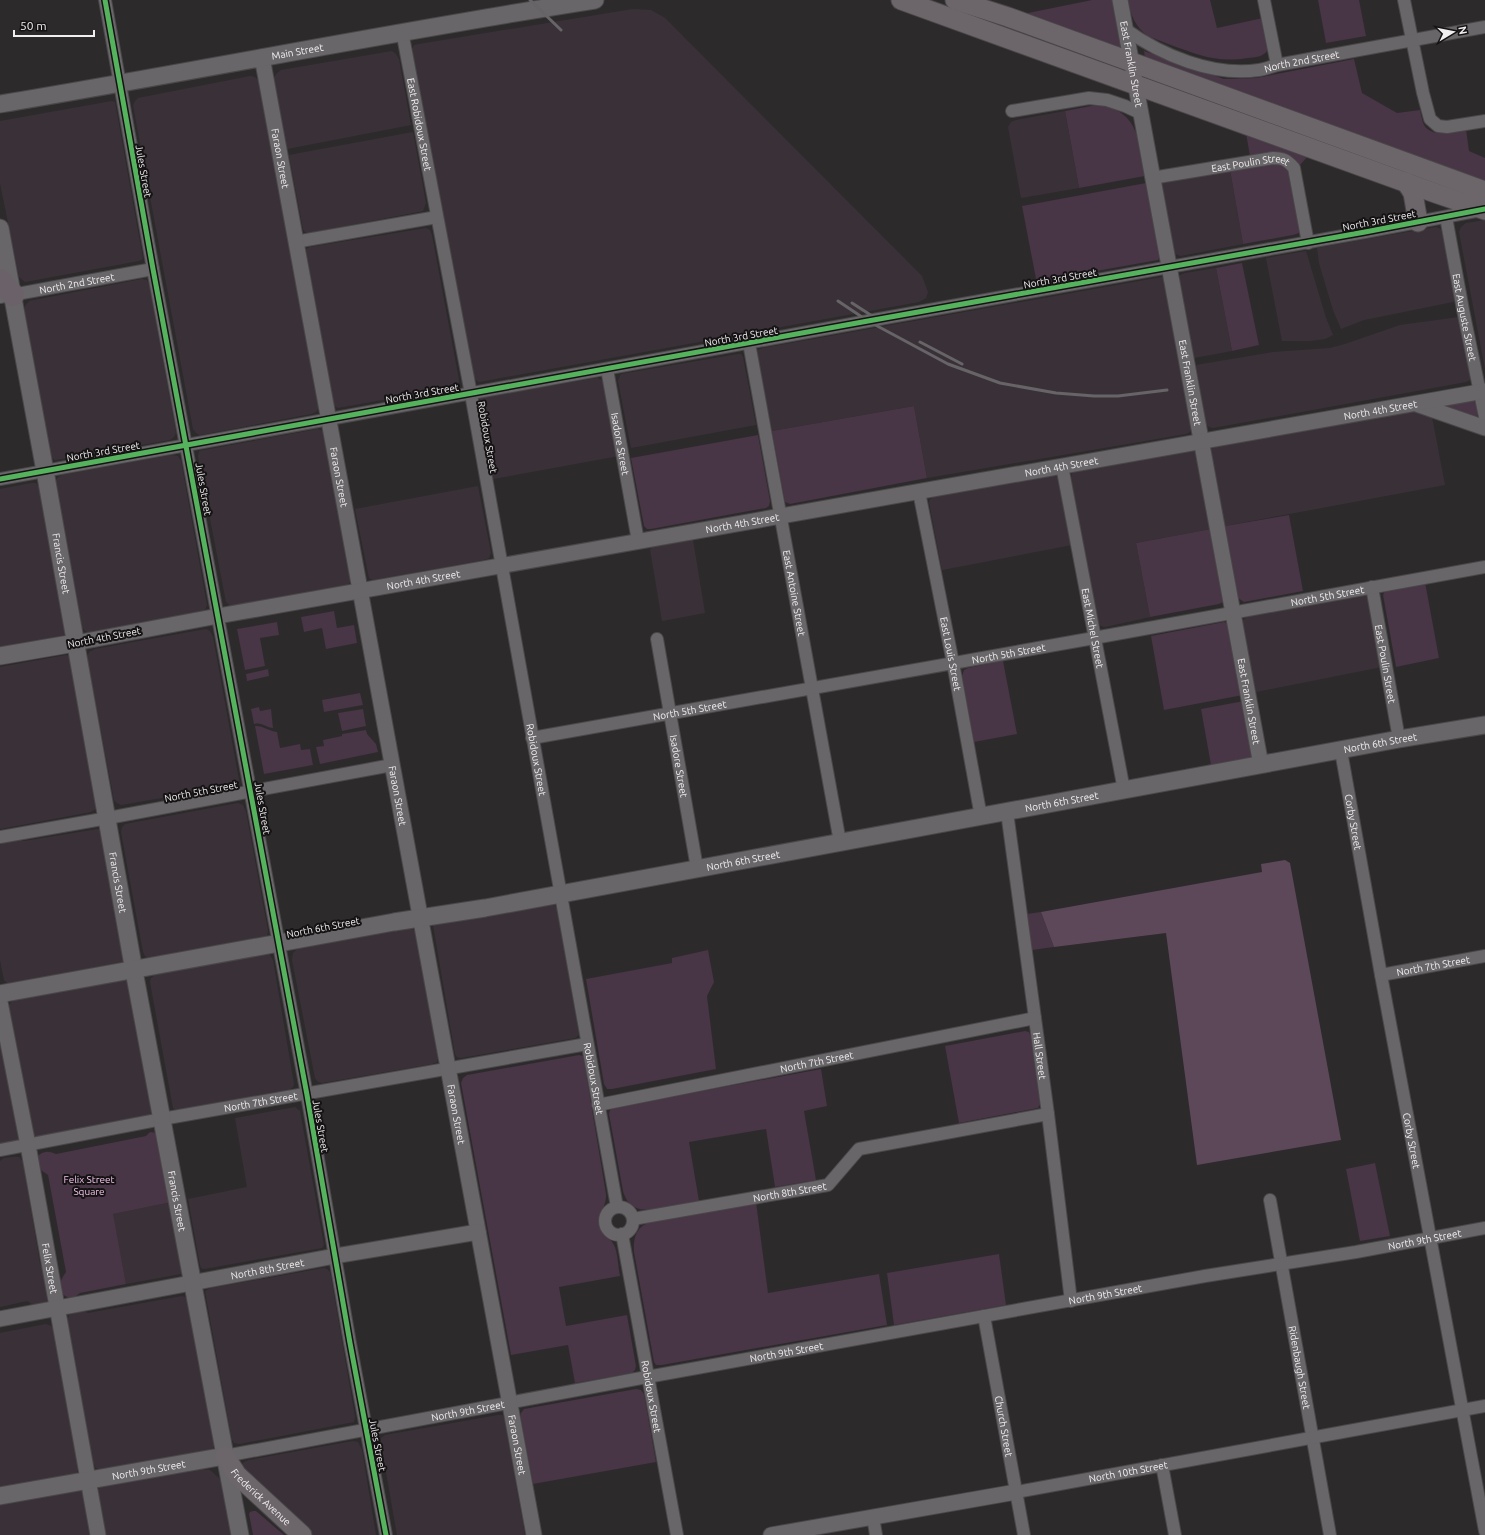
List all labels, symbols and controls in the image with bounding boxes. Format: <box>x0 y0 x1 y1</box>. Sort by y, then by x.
scale bar <box>14 12 94 38</box>
north arrow <box>1433 12 1473 52</box>
text: 50 m <box>20 19 47 32</box>
street label: East Franklin Street <box>1118 20 1145 108</box>
text: N <box>1456 25 1469 35</box>
street label: Main Street <box>271 42 324 62</box>
street label: North 2nd Street <box>1263 49 1340 75</box>
street label: East Robidoux Street <box>405 77 433 172</box>
street label: Faraon Street <box>269 127 291 189</box>
street label: Jules Street <box>133 144 154 198</box>
street label: East Poulin Street <box>1210 153 1292 174</box>
street label: North 3rd Street <box>1342 208 1417 233</box>
street label: North 3rd Street <box>1023 267 1098 290</box>
street label: North 2nd Street <box>38 271 115 296</box>
street label: East Auguste Street <box>1450 273 1478 362</box>
street label: North 3rd Street <box>704 325 779 348</box>
street label: East Franklin Street <box>1177 339 1203 427</box>
street label: North 3rd Street <box>385 382 460 405</box>
street label: North 4th Street <box>1343 398 1418 422</box>
street label: Robidoux Street <box>476 400 499 474</box>
street label: Isadore Street <box>609 412 631 476</box>
street label: North 3rd Street <box>66 440 141 463</box>
street label: Faraon Street <box>328 446 350 508</box>
street label: North 4th Street <box>1024 455 1099 479</box>
street label: Jules Street <box>193 462 214 516</box>
street label: North 4th Street <box>705 511 780 535</box>
street label: Francis Street <box>50 532 72 595</box>
street label: East Antoine Street <box>781 549 807 637</box>
street label: North 4th Street <box>386 568 461 592</box>
street label: North 5th Street <box>1290 584 1365 608</box>
street label: East Michel Street <box>1079 587 1106 669</box>
street label: East Louis Street <box>938 616 963 692</box>
street label: East Poulin Street <box>1373 624 1398 704</box>
street label: North 4th Street <box>67 625 142 650</box>
street label: North 5th Street <box>971 642 1046 666</box>
street label: East Franklin Street <box>1235 657 1262 745</box>
street label: North 5th Street <box>652 699 727 722</box>
street label: Robidoux Street <box>524 723 548 797</box>
street label: North 6th Street <box>1343 731 1418 755</box>
street label: Isadore Street <box>668 734 690 798</box>
street label: Faraon Street <box>387 765 408 827</box>
street label: North 5th Street <box>164 779 239 804</box>
street label: Jules Street <box>252 781 273 835</box>
street label: North 6th Street <box>1024 790 1099 814</box>
street label: Corby Street <box>1343 793 1364 851</box>
street label: North 6th Street <box>706 849 781 873</box>
street label: Francis Street <box>107 851 129 914</box>
street label: North 6th Street <box>286 915 361 940</box>
street label: North 7th Street <box>1396 954 1471 978</box>
street label: Hall Street <box>1031 1031 1048 1080</box>
street label: Robidoux Street <box>582 1042 605 1116</box>
street label: North 7th Street <box>779 1049 854 1075</box>
street label: Faraon Street <box>445 1083 467 1145</box>
street label: North 7th Street <box>223 1090 298 1114</box>
street label: Jules Street <box>310 1099 331 1153</box>
street label: Corby Street <box>1401 1112 1422 1170</box>
street label: Francis Street <box>166 1170 188 1232</box>
park label: Felix Street Square <box>63 1174 115 1197</box>
street label: North 8th Street <box>752 1180 827 1204</box>
street label: North 9th Street <box>1387 1228 1462 1252</box>
street label: Felix Street <box>40 1242 60 1295</box>
street label: North 8th Street <box>230 1257 305 1281</box>
street label: North 9th Street <box>1068 1283 1143 1307</box>
street label: Ridenbaugh Street <box>1287 1325 1312 1410</box>
street label: North 9th Street <box>749 1340 824 1364</box>
street label: Robidoux Street <box>639 1359 663 1433</box>
street label: Church Street <box>993 1395 1015 1458</box>
street label: North 9th Street <box>430 1399 505 1423</box>
street label: Faraon Street <box>506 1414 528 1476</box>
street label: Jules Street <box>367 1418 388 1472</box>
street label: North 9th Street <box>111 1458 186 1482</box>
street label: North 10th Street <box>1088 1459 1169 1485</box>
street label: Frederick Avenue <box>229 1467 293 1528</box>

